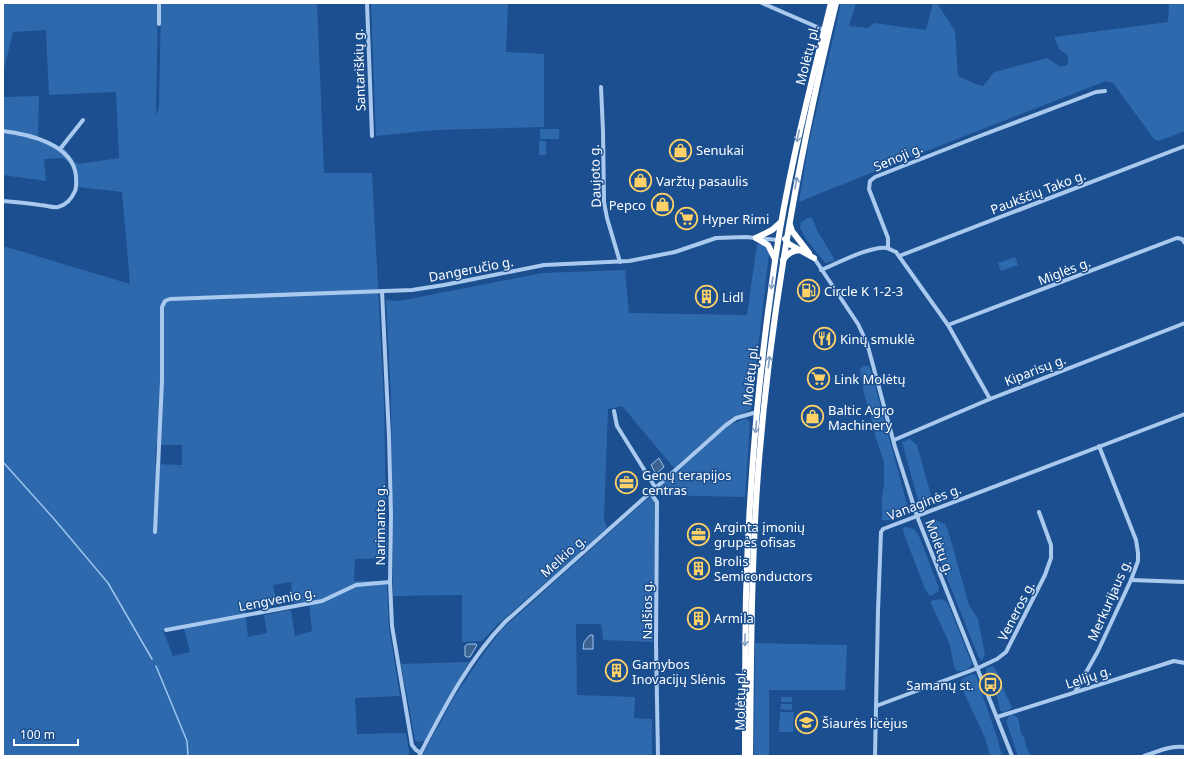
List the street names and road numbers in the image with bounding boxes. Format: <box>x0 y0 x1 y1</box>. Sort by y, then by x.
street label: Molėtų pl. <box>791 23 823 87</box>
street label: Santariškių g. <box>349 28 369 112</box>
street label: Senoji g. <box>871 139 925 175</box>
street label: Daujoto g. <box>585 144 605 208</box>
street label: Paukščių Tako g. <box>988 166 1088 218</box>
street label: Dangeručio g. <box>427 252 515 286</box>
street label: Miglės g. <box>1035 253 1093 289</box>
street label: Molėtų pl. <box>738 344 762 406</box>
street label: Kiparisų g. <box>1002 350 1068 390</box>
street label: Vanaginės g. <box>884 480 964 524</box>
street label: Narimanto g. <box>371 485 389 565</box>
street label: Molėtų g. <box>921 517 959 577</box>
street label: Melkio g. <box>536 531 590 581</box>
street label: Merkurijaus g. <box>1083 556 1135 644</box>
street label: Veneros g. <box>993 578 1039 644</box>
street label: Nalšios g. <box>638 580 656 640</box>
street label: Lengvenio g. <box>237 583 317 615</box>
street label: Lelijų g. <box>1063 661 1113 693</box>
street label: Molėtų pl. <box>730 669 750 731</box>

